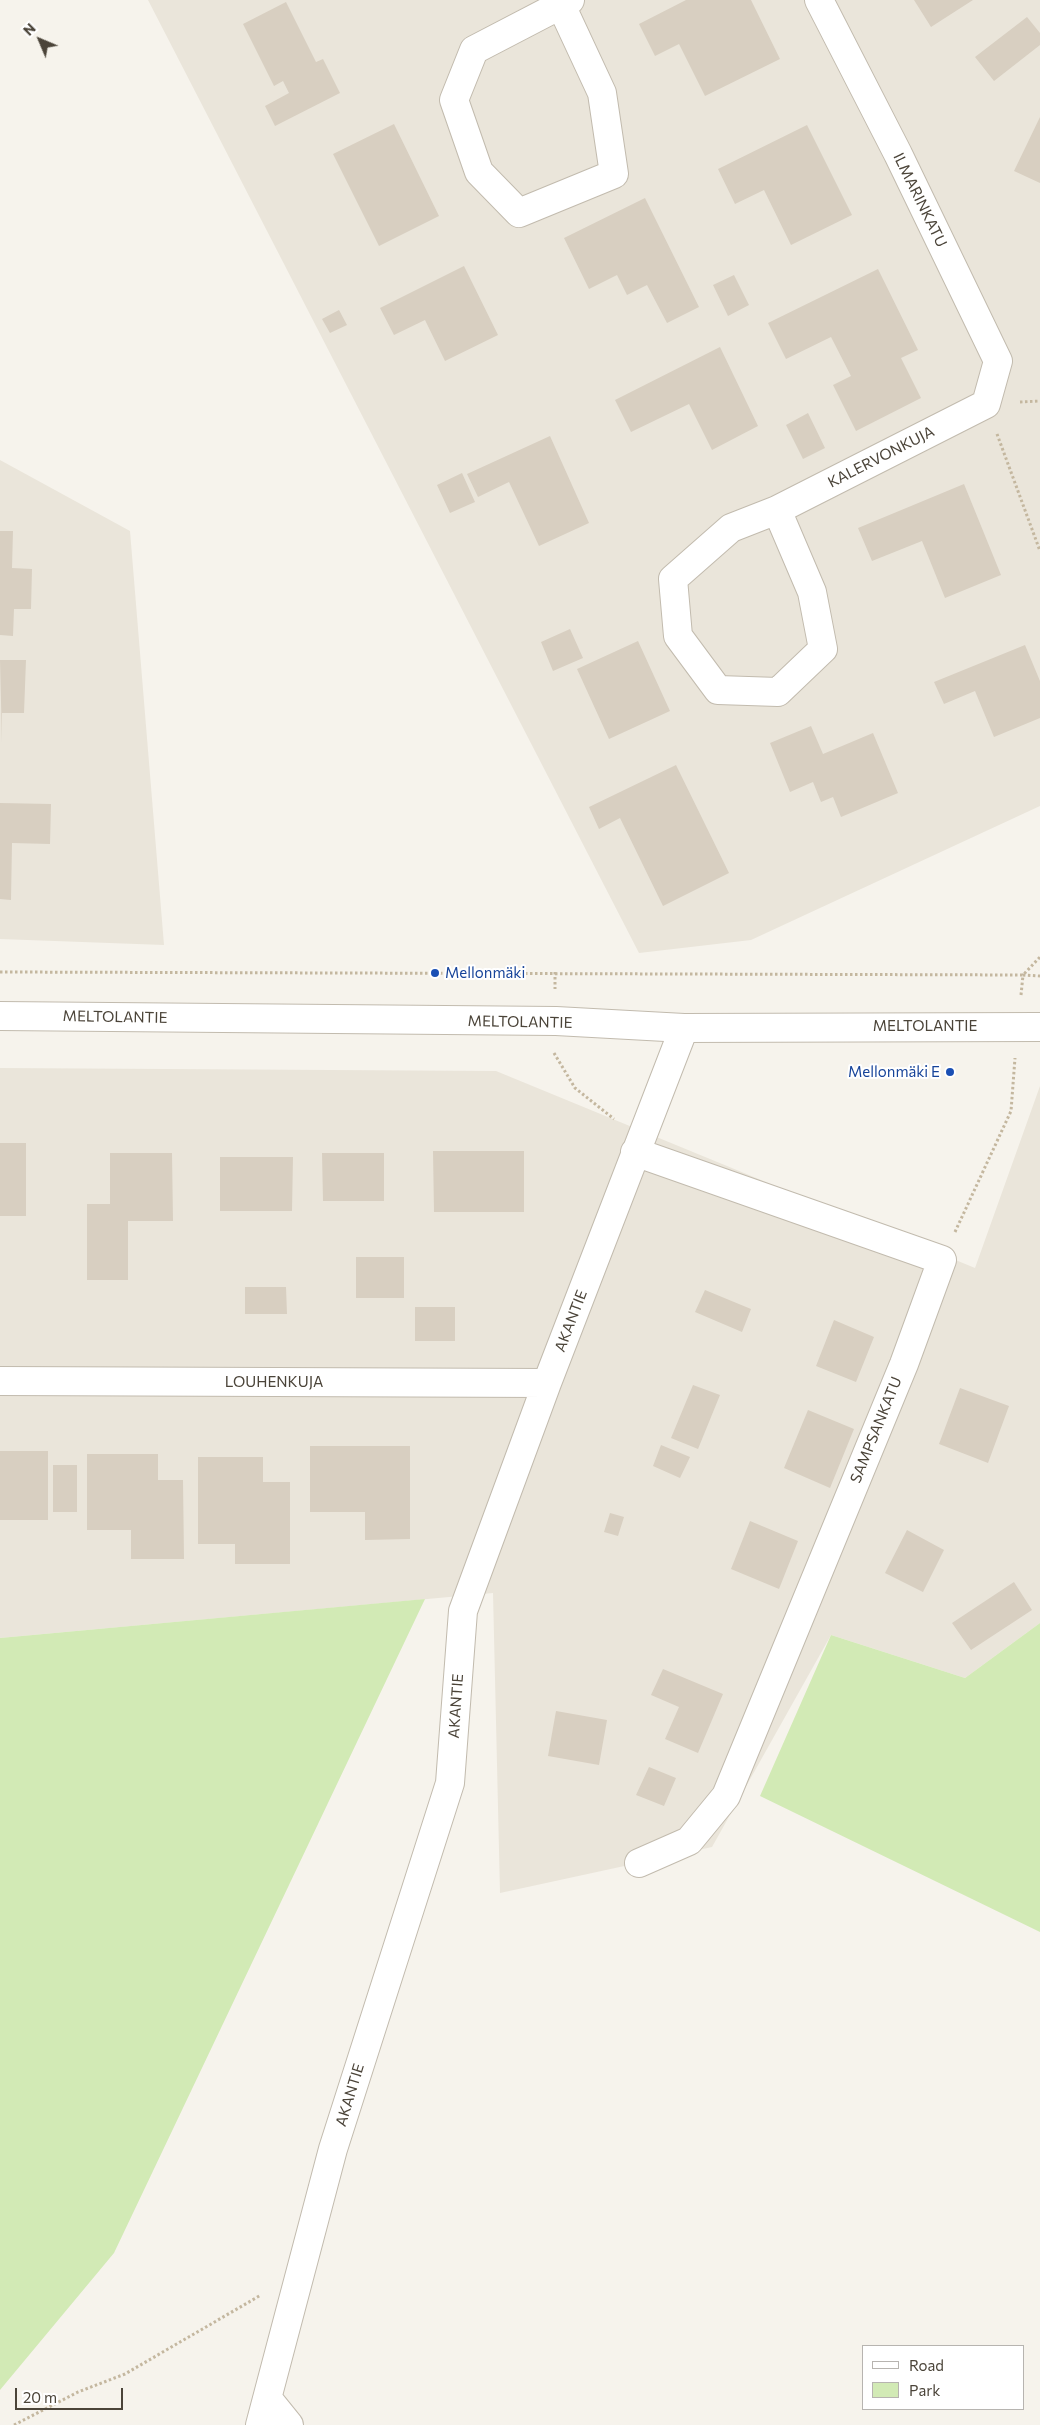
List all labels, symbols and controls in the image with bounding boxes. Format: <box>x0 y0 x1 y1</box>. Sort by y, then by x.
north arrow <box>15 15 65 65</box>
text: N <box>19 19 39 39</box>
street label: ILMARINKATU <box>889 150 951 250</box>
street label: KALERVONKUJA <box>825 422 937 492</box>
place label: Mellonmäki <box>445 964 525 982</box>
marker: Mellonmäki <box>429 967 441 979</box>
street label: MELTOLANTIE <box>62 1007 168 1027</box>
street label: MELTOLANTIE <box>467 1012 573 1032</box>
street label: MELTOLANTIE <box>873 1017 977 1035</box>
place label: Mellonmäki E <box>848 1063 940 1081</box>
marker: Mellonmäki E <box>944 1066 956 1078</box>
street label: AKANTIE <box>551 1288 591 1354</box>
street label: LOUHENKUJA <box>225 1373 323 1391</box>
street label: SAMPSANKATU <box>846 1374 906 1486</box>
street label: AKANTIE <box>445 1673 467 1739</box>
street label: AKANTIE <box>332 2061 368 2129</box>
legend <box>862 2345 1025 2410</box>
text: Road <box>909 2356 944 2374</box>
scale bar <box>18 2378 125 2410</box>
text: Park <box>909 2381 940 2399</box>
text: 20 m <box>23 2388 57 2406</box>

